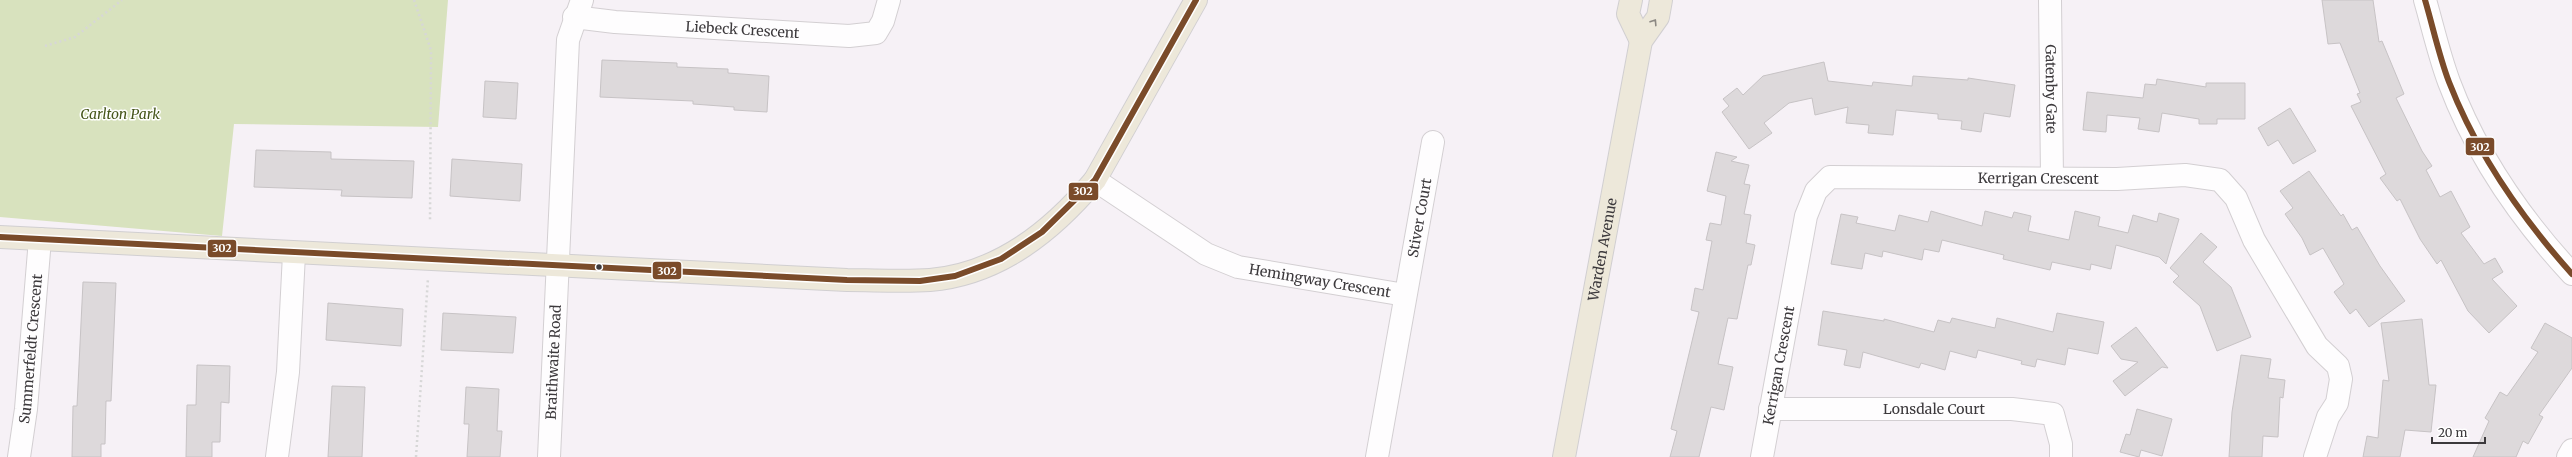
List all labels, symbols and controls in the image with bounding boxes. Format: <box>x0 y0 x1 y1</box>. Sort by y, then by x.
street label: Liebeck Crescent <box>685 17 800 42</box>
one-way arrow <box>1649 19 1657 26</box>
street label: Gatenby Gate <box>2042 44 2060 134</box>
park label: Carlton Park <box>80 105 160 123</box>
line badge: 302 <box>2465 137 2495 156</box>
text: 302 <box>2470 140 2490 154</box>
street label: Kerrigan Crescent <box>1978 169 2099 188</box>
street label: Stiver Court <box>1404 176 1436 259</box>
line badge: 302 <box>1068 182 1099 201</box>
text: 302 <box>1073 184 1093 198</box>
street label: Warden Avenue <box>1584 197 1621 303</box>
line badge: 302 <box>207 239 237 258</box>
text: 302 <box>212 241 232 255</box>
street label: Hemingway Crescent <box>1248 260 1393 302</box>
line badge: 302 <box>652 261 682 280</box>
unlabelled marker <box>594 262 604 272</box>
text: 302 <box>657 264 677 278</box>
street label: Summerfeldt Crescent <box>15 273 46 425</box>
street label: Braithwaite Road <box>542 304 565 420</box>
street label: Kerrigan Crescent <box>1759 304 1799 427</box>
street label: Lonsdale Court <box>1883 400 1986 418</box>
scale bar <box>2432 419 2485 445</box>
text: 20 m <box>2438 425 2467 440</box>

